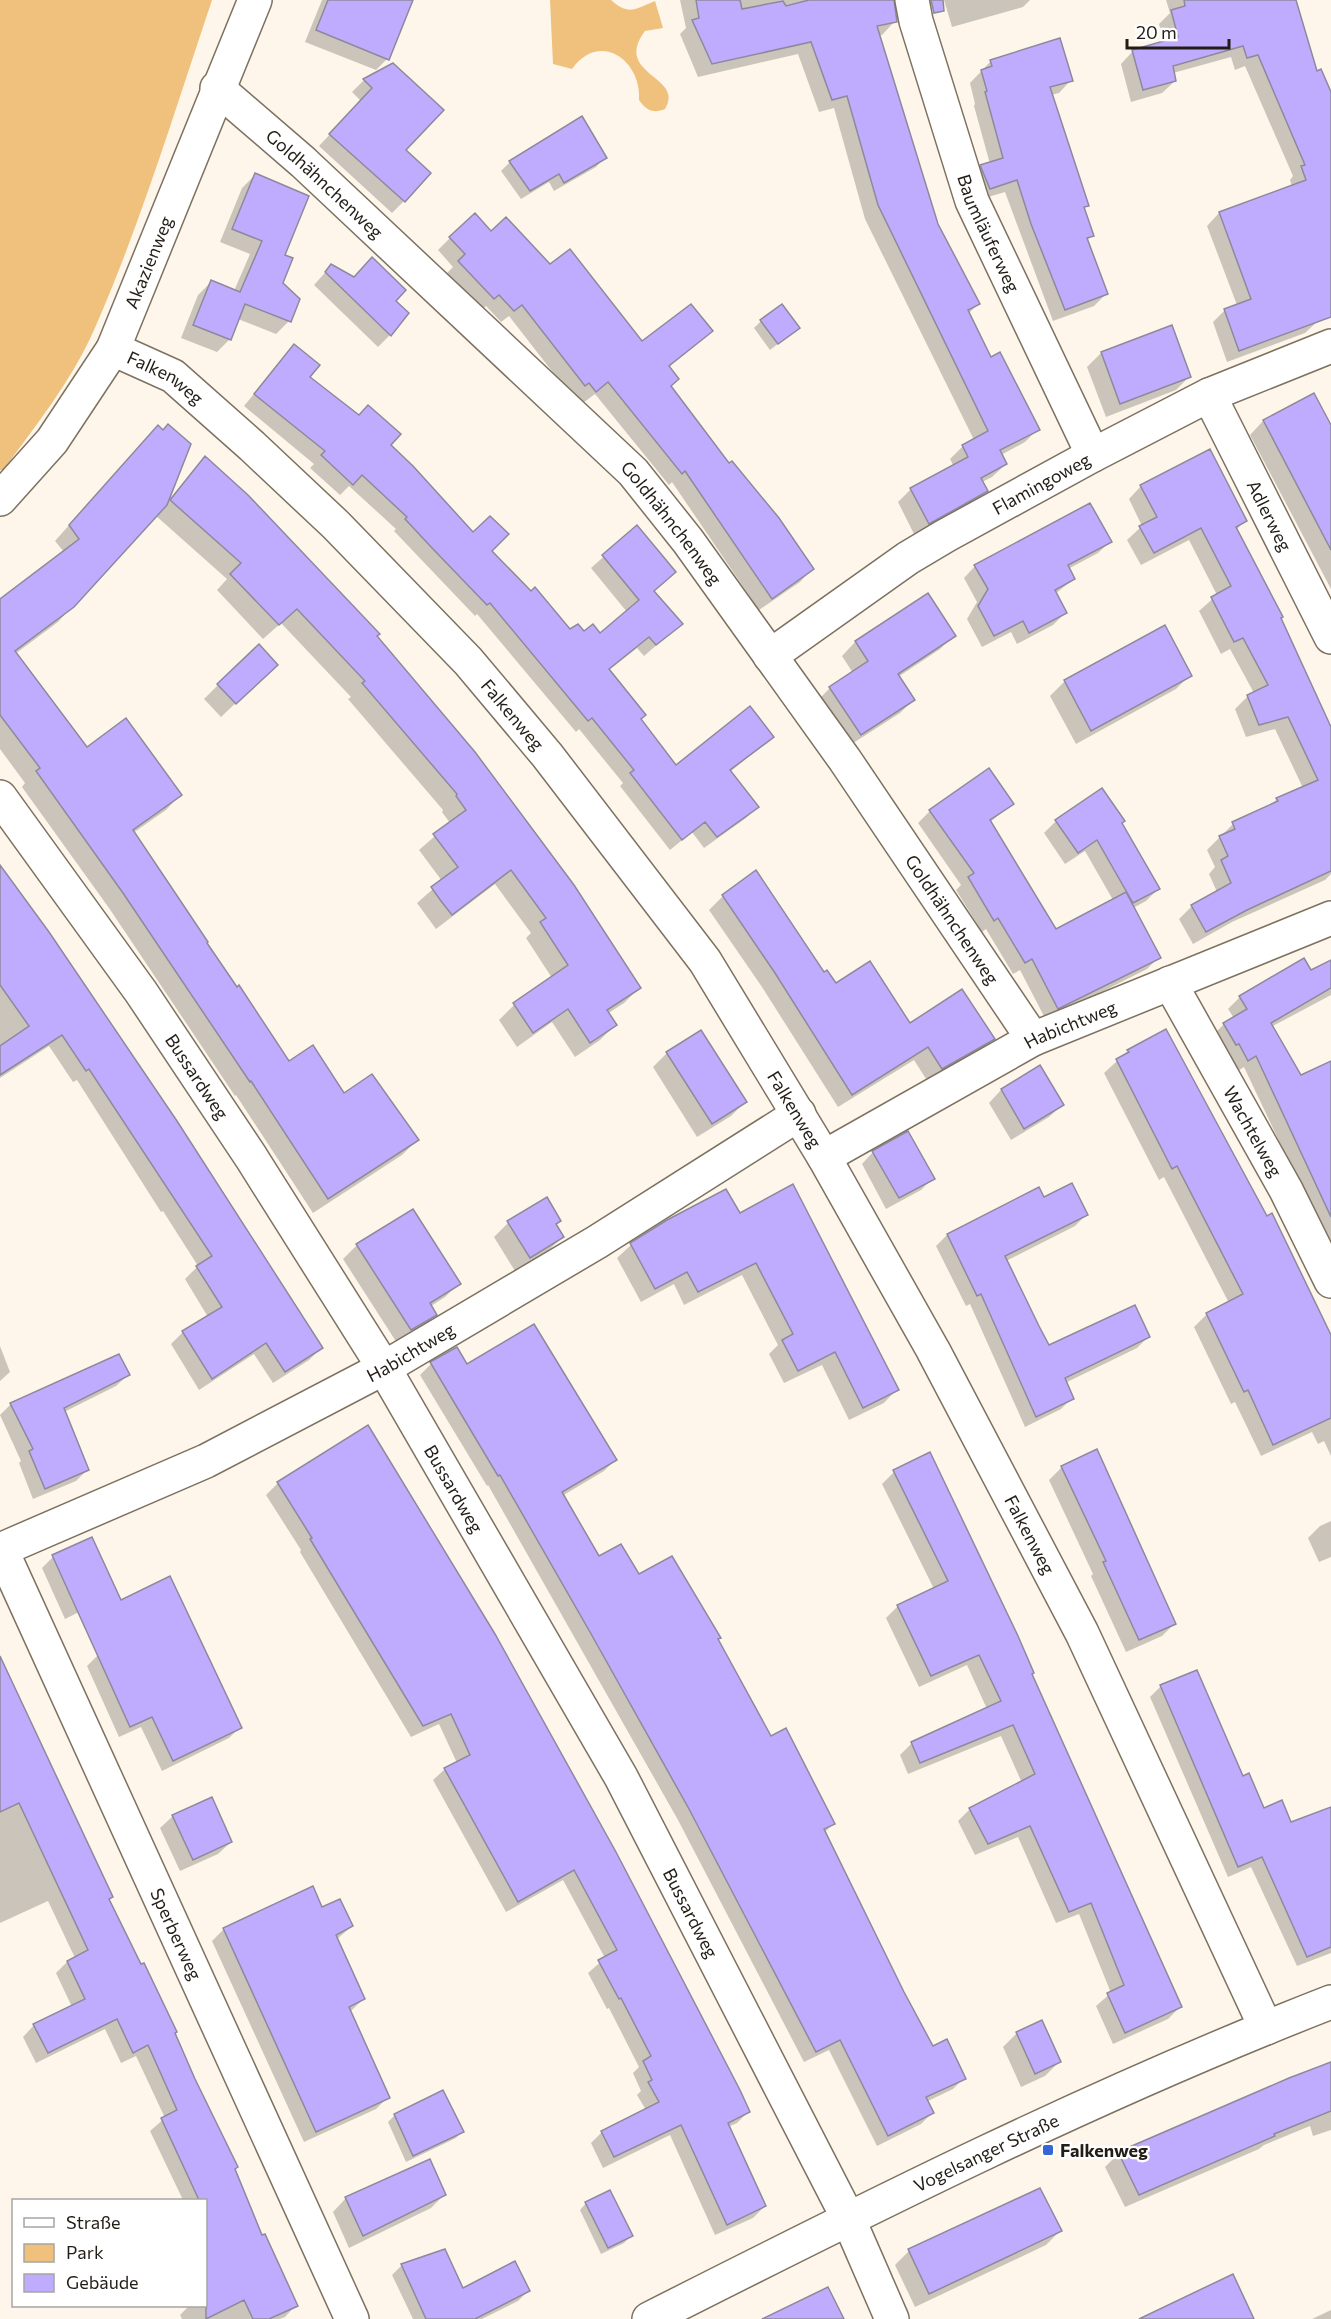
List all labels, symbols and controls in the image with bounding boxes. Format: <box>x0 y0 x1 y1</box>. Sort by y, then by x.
scale bar <box>1127 12 1229 50</box>
text: 20 m <box>1136 21 1177 43</box>
street label: Goldhähnchenweg <box>262 124 388 243</box>
street label: Baumläuferweg <box>953 171 1025 296</box>
street label: Akazienweg <box>120 212 177 312</box>
street label: Falkenweg <box>124 346 208 409</box>
street label: Flamingoweg <box>988 448 1094 519</box>
street label: Goldhähnchenweg <box>617 456 727 589</box>
street label: Adlerweg <box>1243 476 1297 555</box>
street label: Falkenweg <box>477 674 549 755</box>
street label: Goldhähnchenweg <box>901 850 1004 988</box>
street label: Habichtweg <box>1020 995 1120 1053</box>
street label: Bussardweg <box>161 1029 234 1123</box>
street label: Falkenweg <box>763 1067 827 1152</box>
street label: Wachtelweg <box>1219 1082 1287 1181</box>
street label: Habichtweg <box>363 1318 459 1386</box>
street label: Bussardweg <box>420 1441 488 1537</box>
street label: Falkenweg <box>1000 1491 1060 1578</box>
street label: Bussardweg <box>659 1864 723 1962</box>
street label: Sperberweg <box>146 1884 207 1984</box>
street label: Vogelsanger Straße <box>910 2109 1062 2196</box>
place label: Falkenweg <box>1060 2139 1148 2161</box>
marker: Falkenweg <box>1041 2143 1055 2157</box>
legend <box>12 2199 207 2307</box>
text: Straße <box>66 2211 121 2233</box>
text: Park <box>66 2241 104 2263</box>
text: Gebäude <box>66 2271 139 2293</box>

